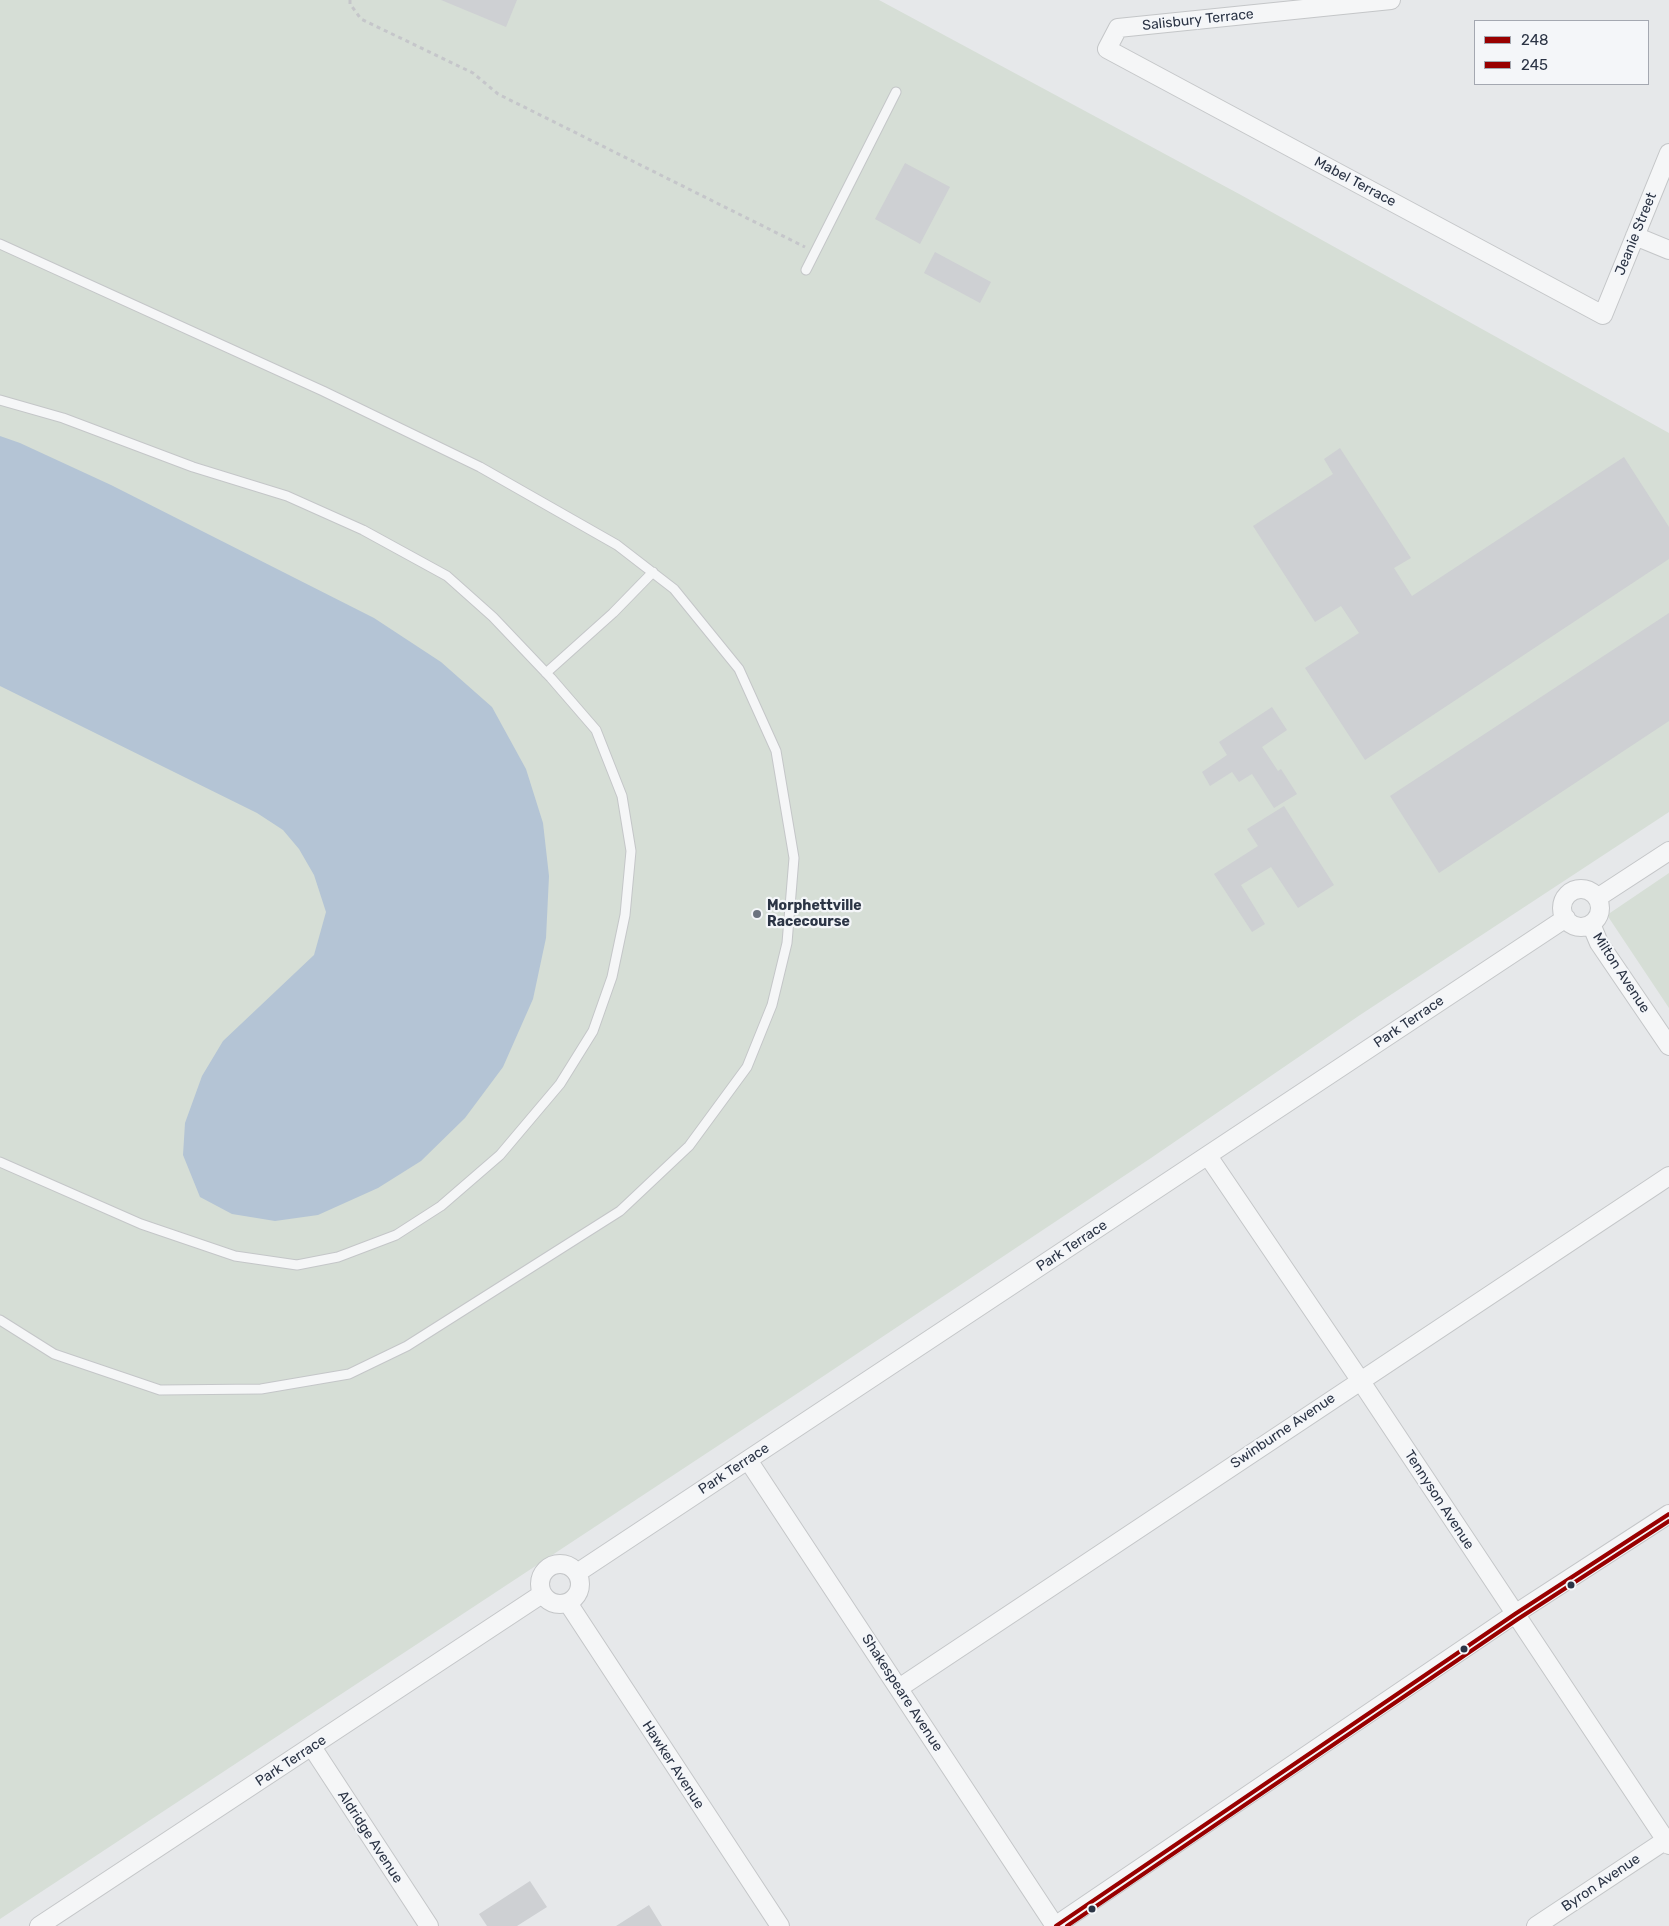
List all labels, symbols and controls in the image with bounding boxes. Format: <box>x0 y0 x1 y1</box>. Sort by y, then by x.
street label: Salisbury Terrace <box>1141 6 1255 34</box>
legend <box>1474 20 1649 85</box>
text: 248 <box>1521 31 1549 49</box>
text: 245 <box>1521 56 1548 74</box>
street label: Mabel Terrace <box>1311 153 1399 211</box>
street label: Jeanie Street <box>1612 190 1660 278</box>
place label: Morphettville Racecourse <box>767 898 861 930</box>
marker: Morphettville Racecourse <box>751 908 763 920</box>
street label: Milton Avenue <box>1589 930 1653 1016</box>
street label: Park Terrace <box>1371 992 1447 1052</box>
street label: Park Terrace <box>1033 1217 1111 1275</box>
street label: Swinburne Avenue <box>1227 1390 1339 1472</box>
street label: Park Terrace <box>695 1440 773 1498</box>
street label: Tennyson Avenue <box>1401 1447 1477 1553</box>
unlabelled marker <box>1566 1580 1576 1590</box>
street label: Shakespeare Avenue <box>858 1631 946 1755</box>
unlabelled marker <box>1459 1644 1469 1654</box>
street label: Hawker Avenue <box>638 1718 708 1812</box>
street label: Park Terrace <box>252 1732 330 1790</box>
street label: Aldridge Avenue <box>334 1788 406 1886</box>
street label: Byron Avenue <box>1558 1851 1644 1915</box>
unlabelled marker <box>1087 1904 1097 1914</box>

